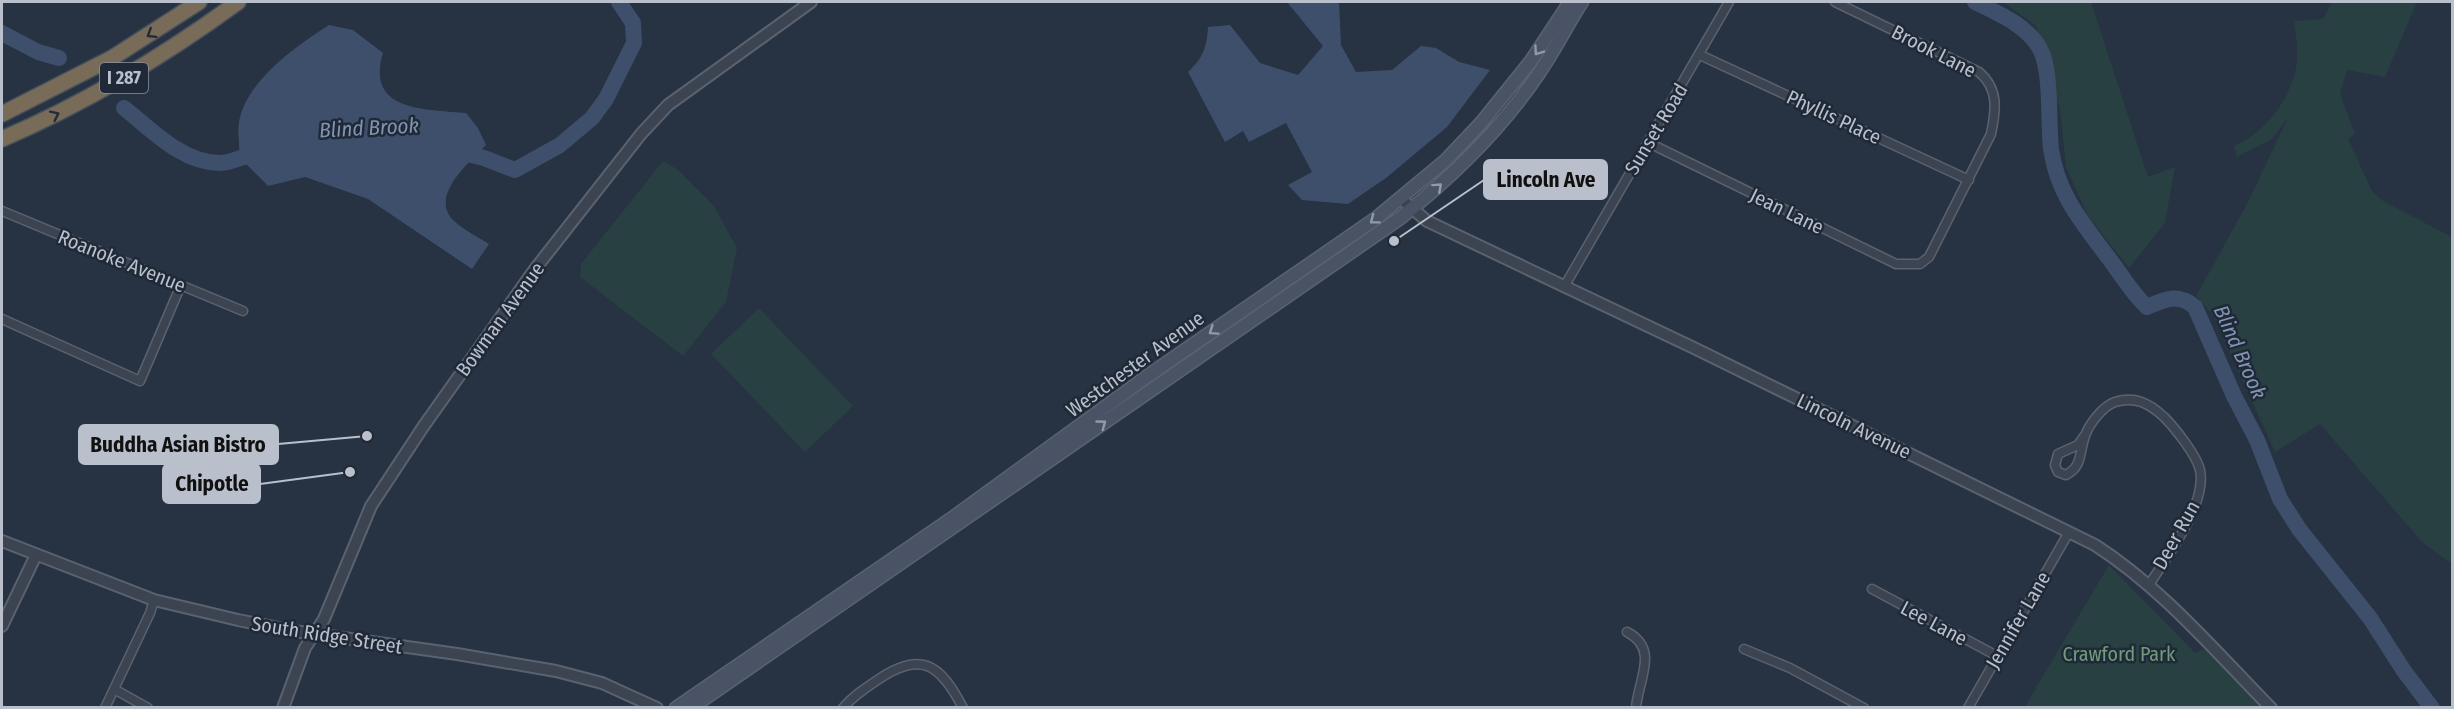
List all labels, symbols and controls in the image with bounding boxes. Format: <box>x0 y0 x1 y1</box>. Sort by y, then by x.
street label: Brook Lane <box>1888 20 1980 82</box>
one-way arrow <box>146 27 157 38</box>
one-way arrow <box>1534 44 1545 55</box>
road number: I 287 <box>100 63 148 93</box>
street label: Sunset Road <box>1619 79 1693 179</box>
street label: Phyllis Place <box>1783 85 1885 149</box>
one-way arrow <box>48 110 59 122</box>
water label: Blind Brook <box>318 112 420 144</box>
callout: Lincoln Ave <box>1484 160 1607 199</box>
text: Lincoln Ave <box>1496 167 1596 193</box>
one-way arrow <box>1431 183 1442 194</box>
street label: Jean Lane <box>1746 183 1828 239</box>
one-way arrow <box>1369 212 1380 223</box>
street label: Roanoke Avenue <box>55 224 189 298</box>
street label: Bowman Avenue <box>451 257 549 381</box>
water label: Blind Brook <box>2208 301 2272 403</box>
street label: Westchester Avenue <box>1061 306 1209 422</box>
one-way arrow <box>1209 324 1220 335</box>
street label: Lincoln Avenue <box>1793 388 1915 464</box>
one-way arrow <box>1095 420 1106 431</box>
callout: Buddha Asian Bistro <box>79 425 278 464</box>
text: Buddha Asian Bistro <box>90 432 266 458</box>
callout: Chipotle <box>163 464 260 503</box>
text: Chipotle <box>175 471 249 497</box>
street label: Deer Run <box>2147 496 2205 574</box>
street label: Jennifer Lane <box>1981 567 2055 673</box>
street label: Lee Lane <box>1897 596 1971 650</box>
street label: South Ridge Street <box>250 611 404 659</box>
park label: Crawford Park <box>2063 642 2176 666</box>

